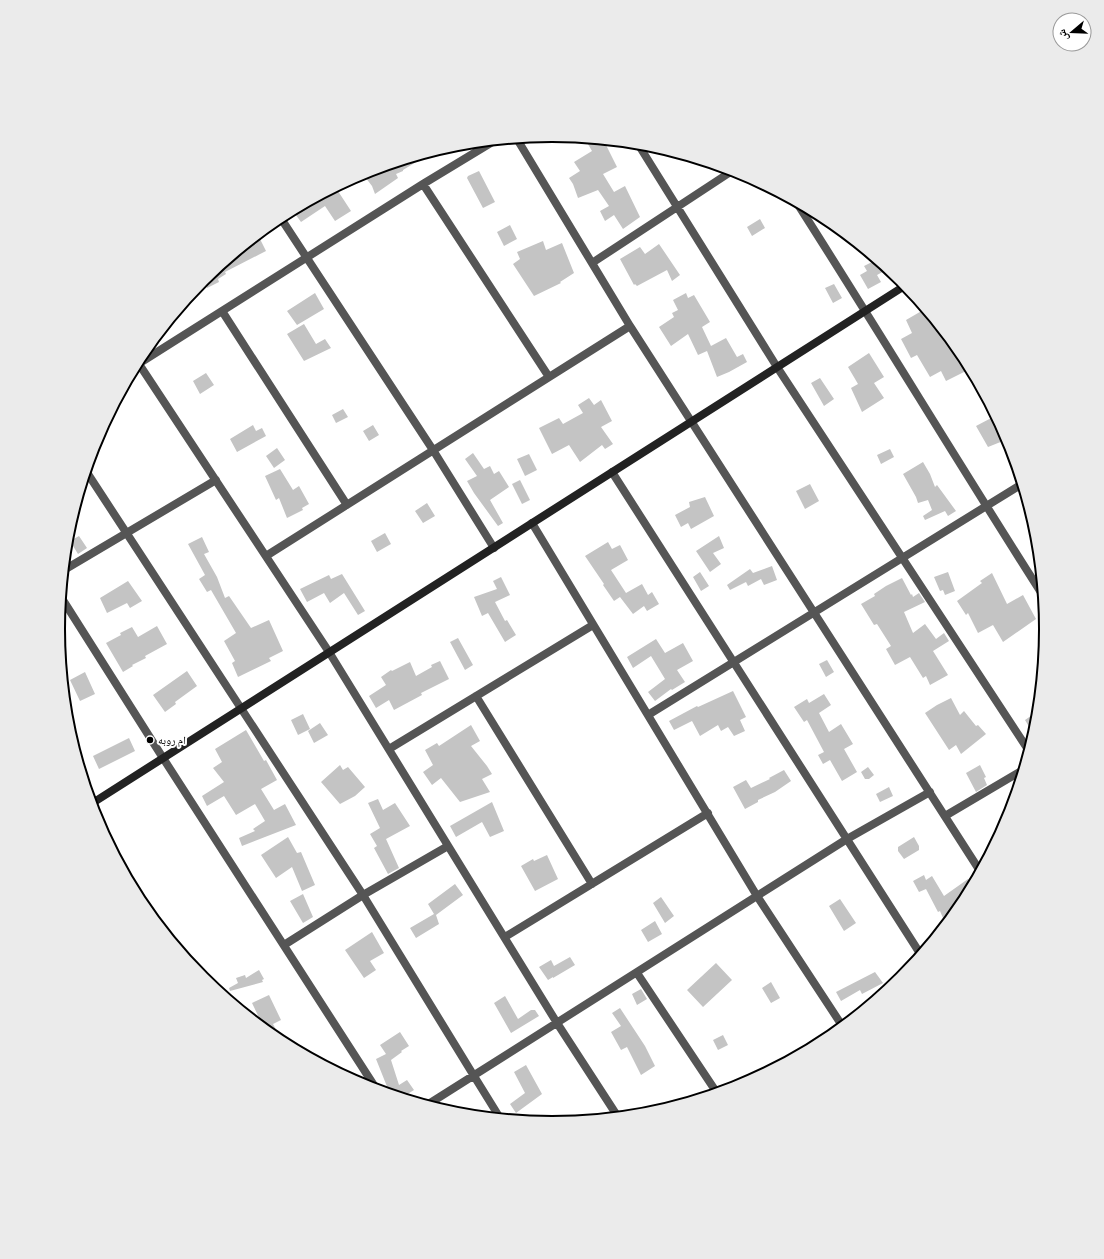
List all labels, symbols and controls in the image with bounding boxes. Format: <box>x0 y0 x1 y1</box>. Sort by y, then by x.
north arrow <box>1052 12 1092 52</box>
text: ش <box>1053 27 1072 43</box>
place label: ام روبه <box>158 732 186 748</box>
marker: ام روبه <box>145 735 155 745</box>

